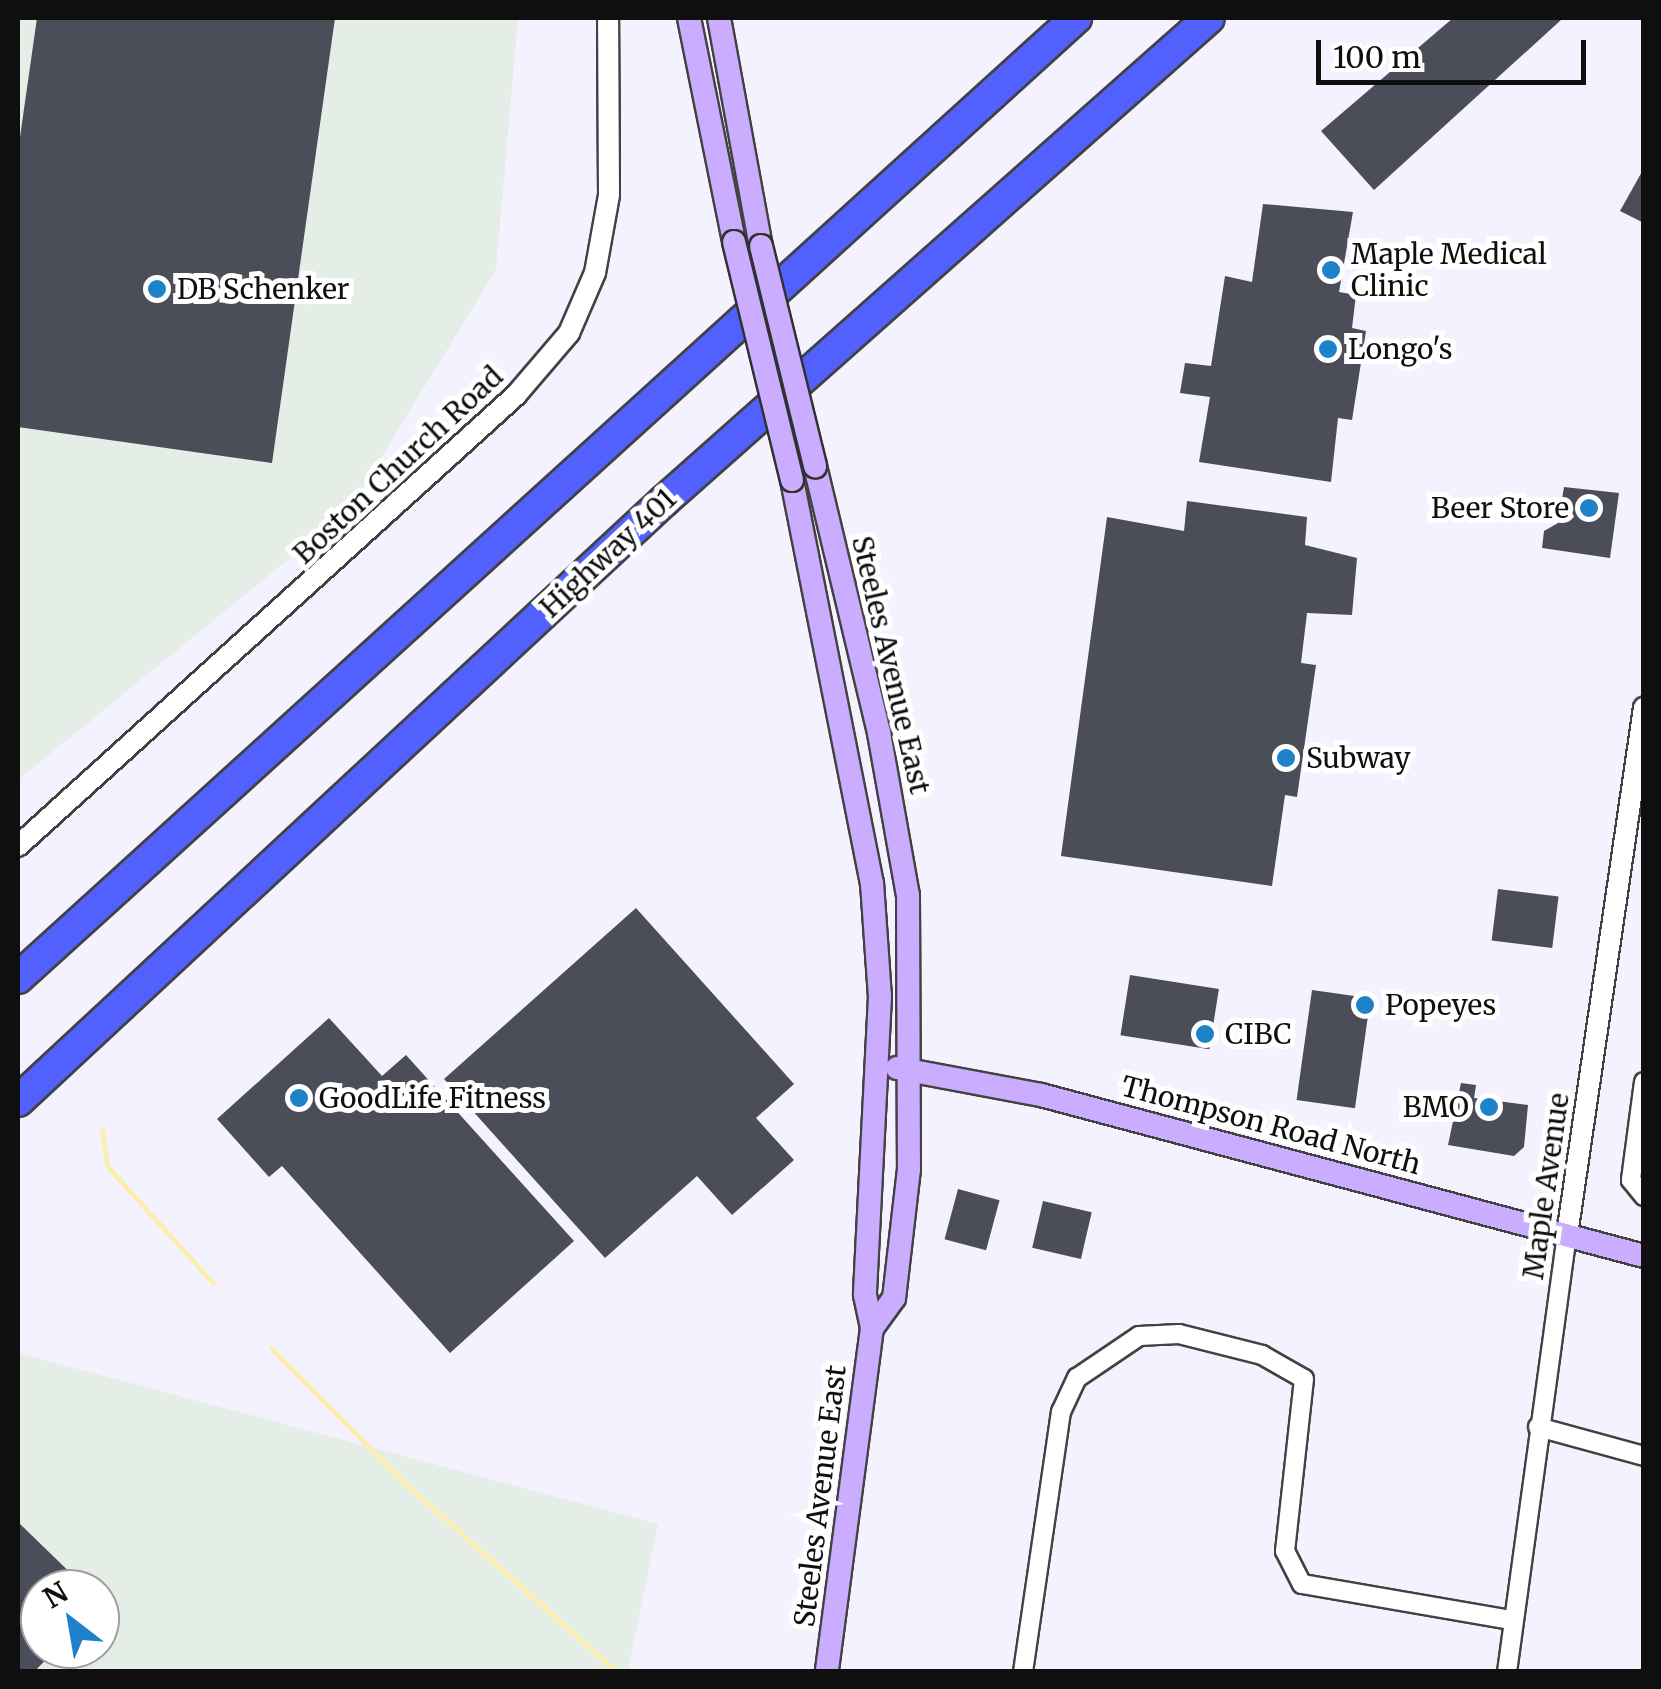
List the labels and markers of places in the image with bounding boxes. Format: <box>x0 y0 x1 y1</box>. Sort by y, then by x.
place label: Maple Medical Clinic <box>1351 237 1547 303</box>
marker: Maple Medical Clinic <box>1320 259 1342 281</box>
place label: DB Schenker <box>177 272 349 306</box>
marker: DB Schenker <box>146 278 168 300</box>
place label: Longo's <box>1348 332 1453 366</box>
marker: Longo's <box>1317 338 1339 360</box>
place label: Beer Store <box>1431 491 1569 525</box>
marker: Beer Store <box>1578 497 1600 519</box>
place label: Subway <box>1306 741 1411 775</box>
marker: Subway <box>1275 747 1297 769</box>
place label: Popeyes <box>1385 988 1496 1022</box>
marker: Popeyes <box>1354 994 1376 1016</box>
place label: CIBC <box>1225 1017 1292 1051</box>
marker: CIBC <box>1194 1023 1216 1045</box>
place label: GoodLife Fitness <box>319 1081 546 1115</box>
marker: GoodLife Fitness <box>288 1087 310 1109</box>
place label: BMO <box>1403 1090 1469 1124</box>
marker: BMO <box>1478 1096 1500 1118</box>

